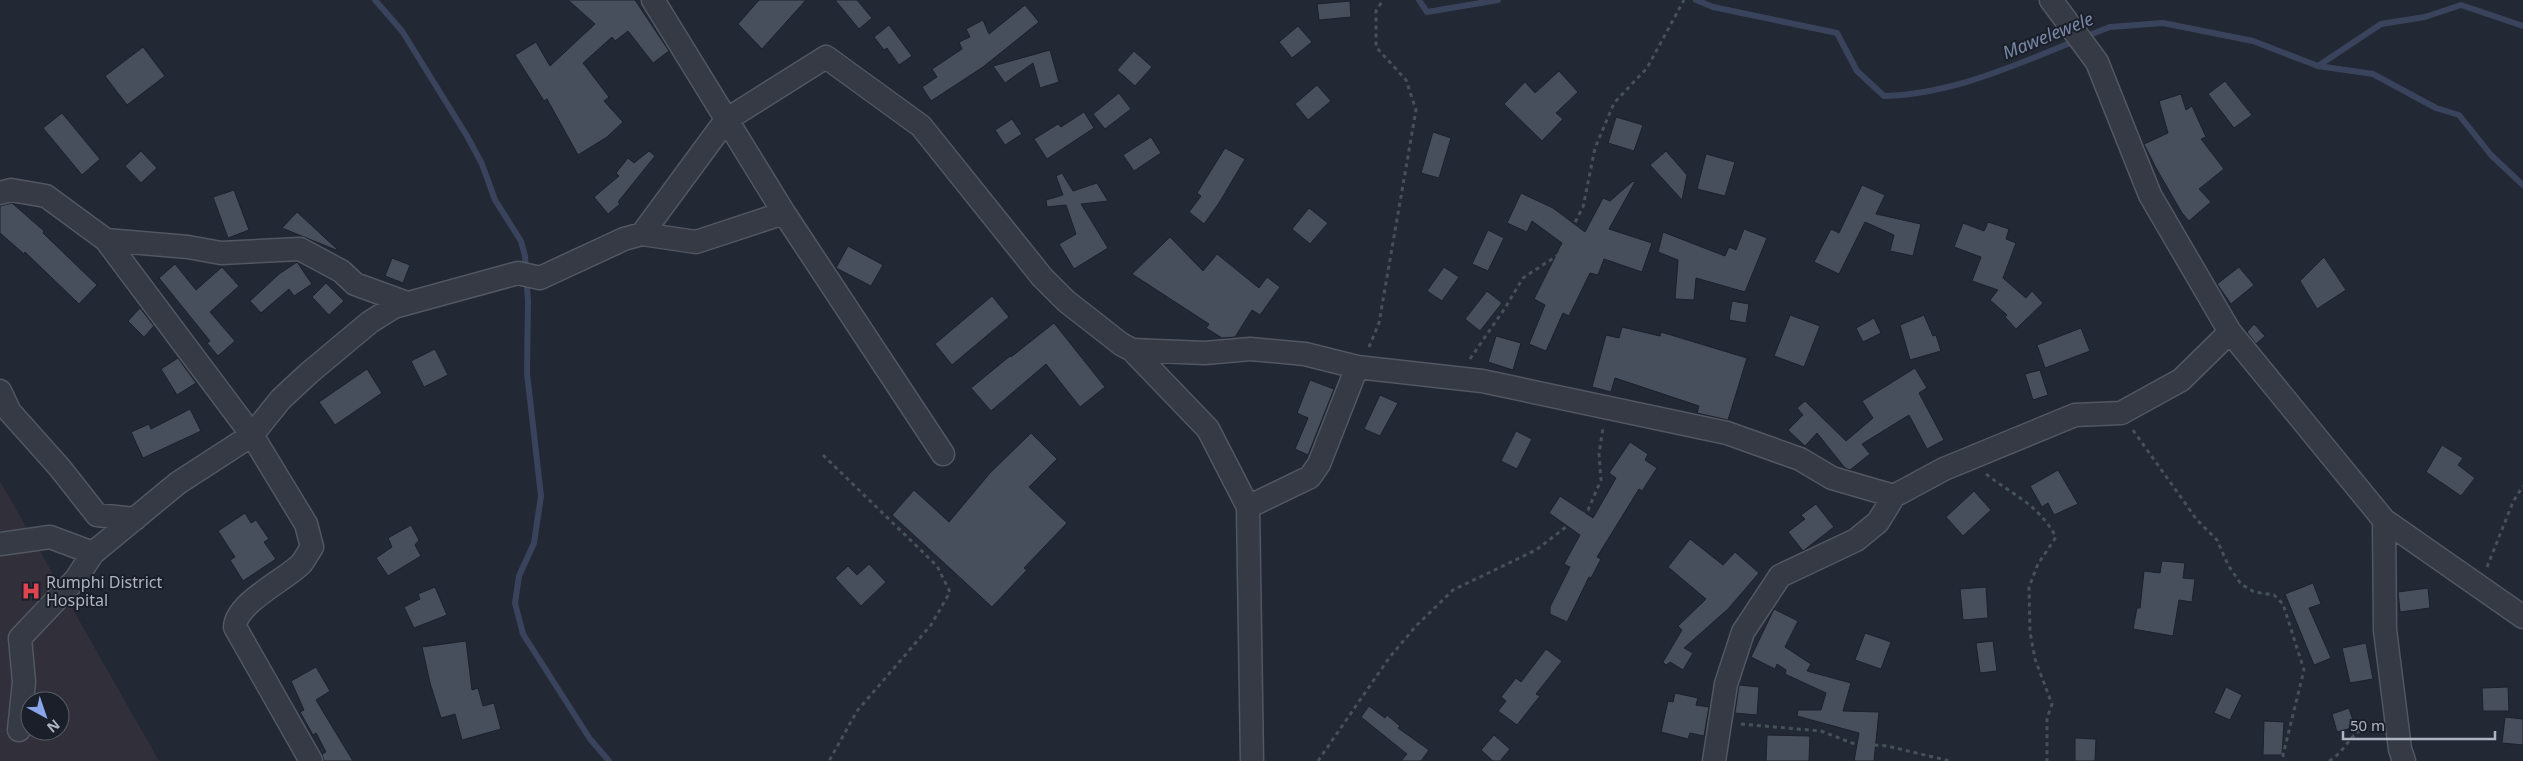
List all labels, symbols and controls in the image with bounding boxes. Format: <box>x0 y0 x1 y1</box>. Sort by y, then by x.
water label: Mawelewele <box>1999 6 2097 64</box>
place label: Rumphi District Hospital <box>46 571 162 611</box>
hospital icon: Rumphi District Hospital <box>20 580 42 602</box>
north arrow <box>20 691 70 741</box>
scale bar <box>2343 708 2496 740</box>
text: N <box>43 715 64 737</box>
text: 50 m <box>2350 715 2385 735</box>

